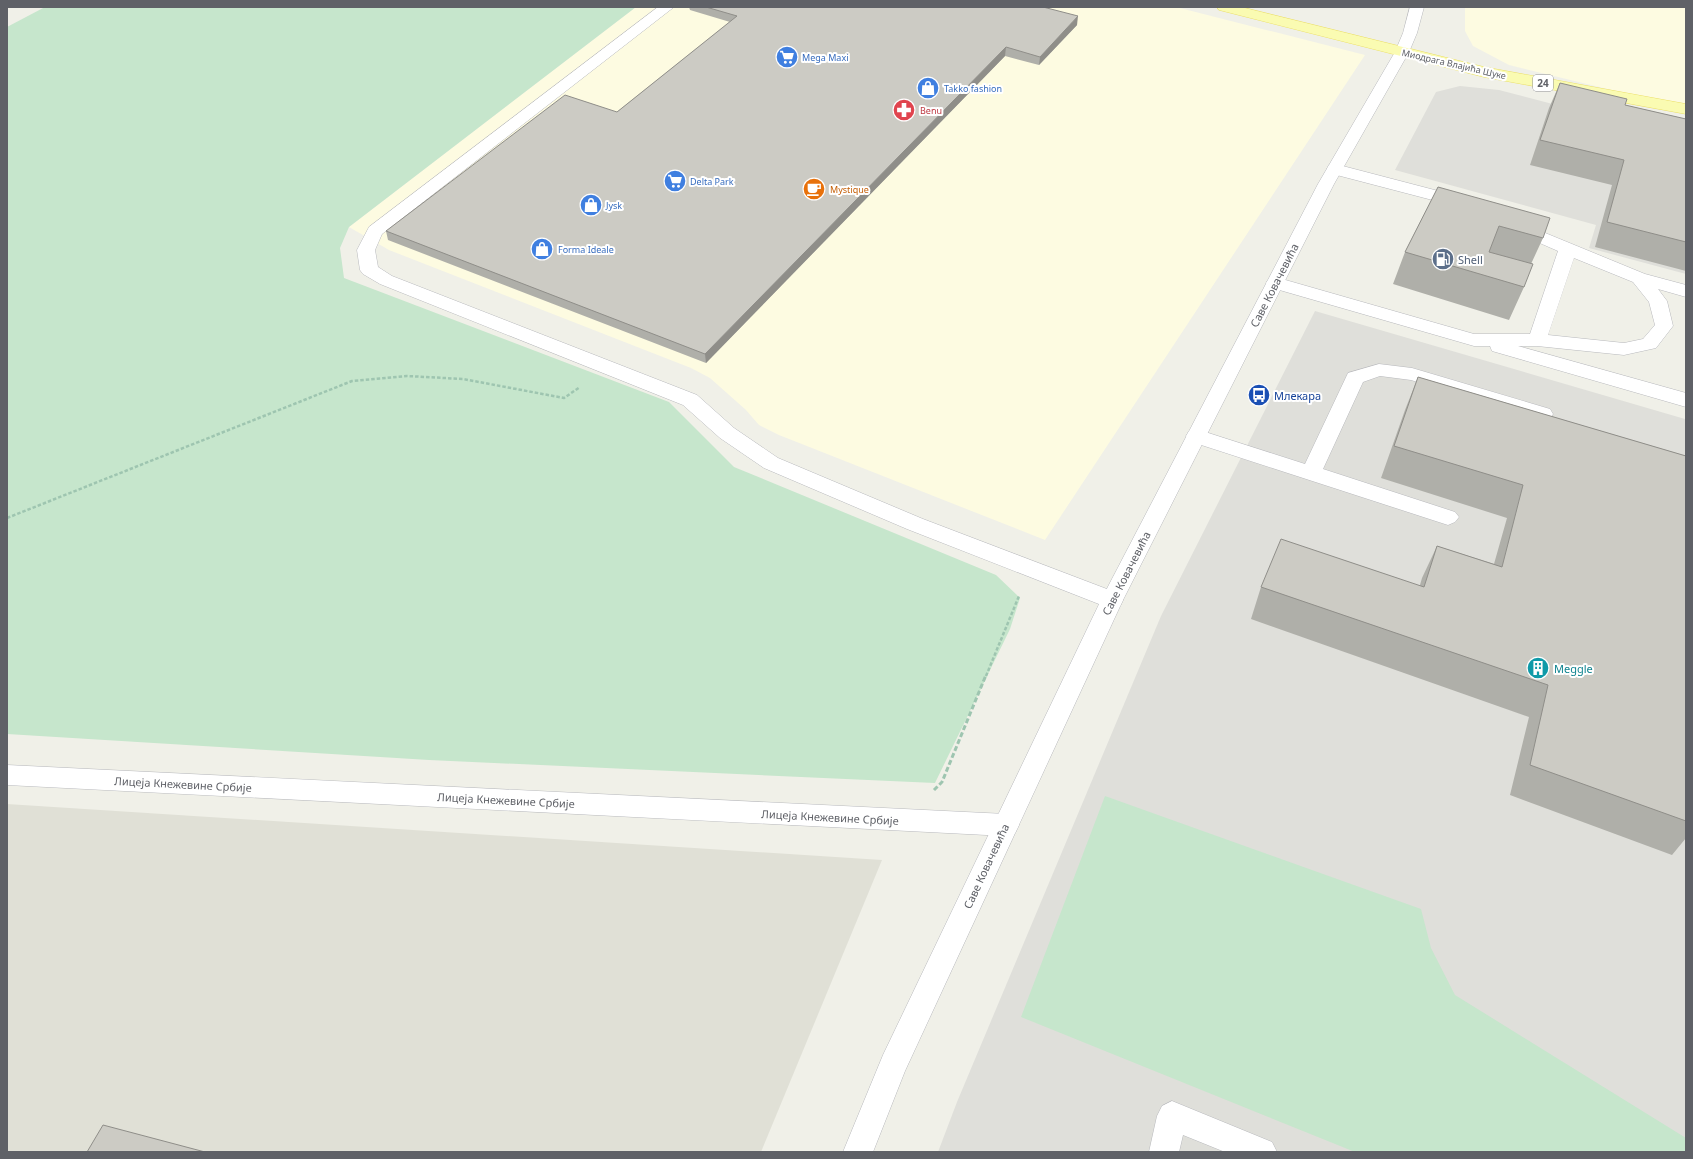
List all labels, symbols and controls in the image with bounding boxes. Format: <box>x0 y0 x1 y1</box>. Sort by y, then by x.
supermarket icon: Mega Maxi <box>774 44 800 70</box>
street label: Миодрага Влајића Шуке <box>1401 46 1507 82</box>
place label: Mega Maxi <box>802 51 848 64</box>
shop icon: Takko fashion <box>915 75 941 101</box>
road number: 24 <box>1533 75 1553 91</box>
place label: Takko fashion <box>944 82 1002 95</box>
pharmacy icon: Benu <box>891 97 917 123</box>
place label: Benu <box>920 104 942 117</box>
supermarket icon: Delta Park <box>662 168 688 194</box>
place label: Delta Park <box>690 175 734 188</box>
cafe icon: Mystique <box>801 176 827 202</box>
place label: Mystique <box>830 183 869 196</box>
shop icon: Jysk <box>578 192 604 218</box>
place label: Jysk <box>605 199 622 212</box>
shop icon: Forma Ideale <box>529 236 555 262</box>
street label: Саве Ковачевића <box>1246 240 1302 330</box>
place label: Forma Ideale <box>558 243 614 256</box>
fuel station icon: Shell <box>1430 246 1456 272</box>
place label: Shell <box>1458 252 1483 267</box>
bus stop icon: Млекара <box>1246 382 1272 408</box>
place label: Млекара <box>1274 388 1321 403</box>
street label: Саве Ковачевића <box>1098 528 1154 618</box>
building icon: Meggle <box>1525 655 1551 681</box>
place label: Meggle <box>1554 661 1593 676</box>
street label: Лицеја Кнежевине Србије <box>114 773 252 795</box>
street label: Лицеја Кнежевине Србије <box>437 789 575 811</box>
street label: Лицеја Кнежевине Србије <box>761 806 899 828</box>
street label: Саве Ковачевића <box>960 821 1012 911</box>

